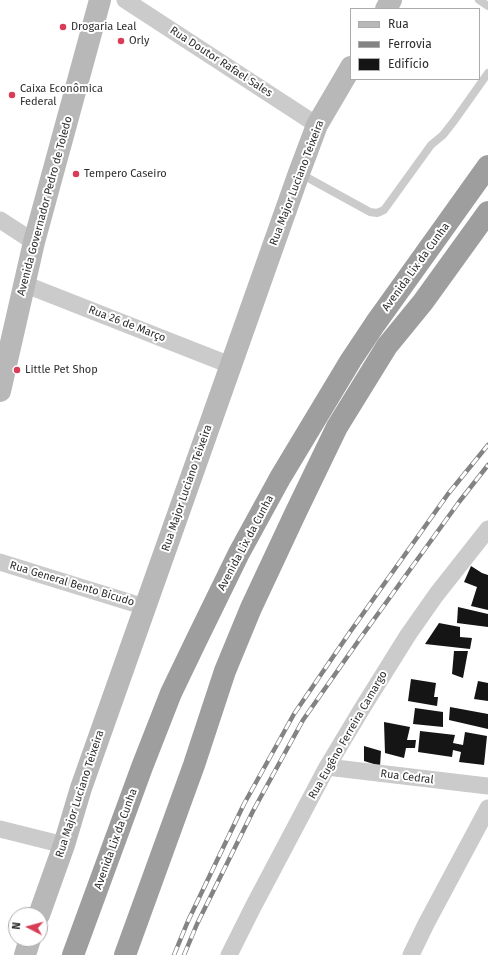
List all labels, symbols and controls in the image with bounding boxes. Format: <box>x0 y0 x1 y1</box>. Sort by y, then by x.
legend <box>350 8 480 80</box>
text: Rua <box>388 17 409 31</box>
place label: Drogaria Leal <box>71 20 136 34</box>
marker: Drogaria Leal <box>58 22 68 32</box>
street label: Rua Doutor Rafael Sales <box>167 24 275 100</box>
place label: Orly <box>129 34 149 48</box>
marker: Orly <box>116 36 126 46</box>
text: Ferrovia <box>388 37 432 51</box>
text: Edifício <box>388 57 429 71</box>
place label: Caixa Econômica Federal <box>20 82 103 108</box>
marker: Caixa Econômica Federal <box>7 90 17 100</box>
street label: Avenida Governador Pedro de Toledo <box>15 115 75 297</box>
street label: Rua Major Luciano Teixeira <box>267 118 327 248</box>
place label: Tempero Caseiro <box>84 167 167 181</box>
marker: Tempero Caseiro <box>71 169 81 179</box>
street label: Avenida Lix da Cunha <box>379 220 453 314</box>
street label: Rua 26 de Março <box>87 303 167 345</box>
place label: Little Pet Shop <box>25 363 98 377</box>
marker: Little Pet Shop <box>12 365 22 375</box>
street label: Rua Major Luciano Teixeira <box>159 423 215 553</box>
street label: Avenida Lix da Cunha <box>215 493 277 593</box>
street label: Rua General Bento Bicudo <box>8 559 136 609</box>
street label: Rua Eugêno Ferreira Camargo <box>306 669 390 801</box>
street label: Rua Major Luciano Teixeira <box>53 729 107 859</box>
street label: Rua Cedral <box>380 767 434 787</box>
street label: Avenida Lix da Cunha <box>92 787 140 891</box>
north arrow <box>8 907 48 947</box>
text: N <box>10 921 23 930</box>

